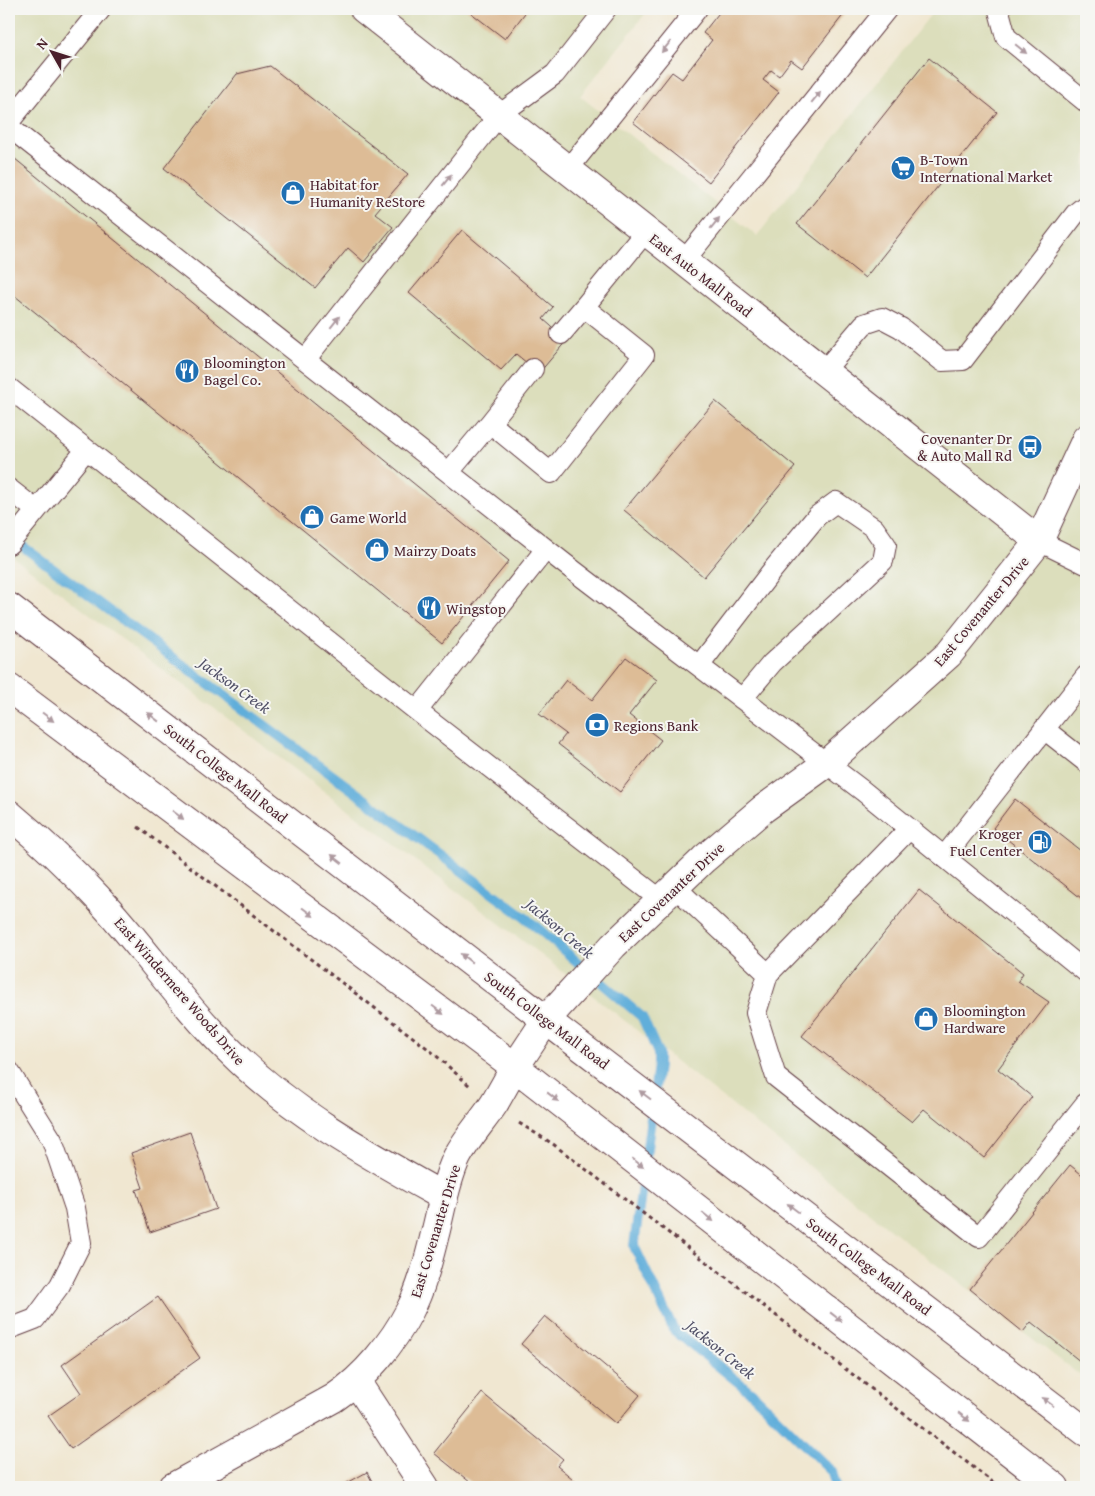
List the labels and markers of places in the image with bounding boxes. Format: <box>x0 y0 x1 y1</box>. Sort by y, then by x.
place label: B-Town International Market <box>920 149 1053 187</box>
supermarket icon: B-Town International Market <box>890 155 916 181</box>
place label: Habitat for Humanity ReStore <box>310 174 425 212</box>
shop icon: Habitat for Humanity ReStore <box>280 180 306 206</box>
place label: Bloomington Bagel Co. <box>204 352 286 390</box>
restaurant icon: Bloomington Bagel Co. <box>174 358 200 384</box>
place label: Covenanter Dr & Auto Mall Rd <box>917 428 1012 466</box>
bus stop icon: Covenanter Dr & Auto Mall Rd <box>1017 434 1043 460</box>
shop icon: Game World <box>299 504 325 530</box>
place label: Game World <box>330 507 407 528</box>
shop icon: Mairzy Doats <box>364 537 390 563</box>
place label: Mairzy Doats <box>394 540 476 561</box>
restaurant icon: Wingstop <box>416 595 442 621</box>
place label: Wingstop <box>446 598 506 619</box>
bank icon: Regions Bank <box>584 712 610 738</box>
place label: Regions Bank <box>614 715 699 736</box>
place label: Kroger Fuel Center <box>950 823 1022 861</box>
fuel station icon: Kroger Fuel Center <box>1027 829 1053 855</box>
place label: Bloomington Hardware <box>944 1000 1026 1038</box>
shop icon: Bloomington Hardware <box>913 1006 939 1032</box>

